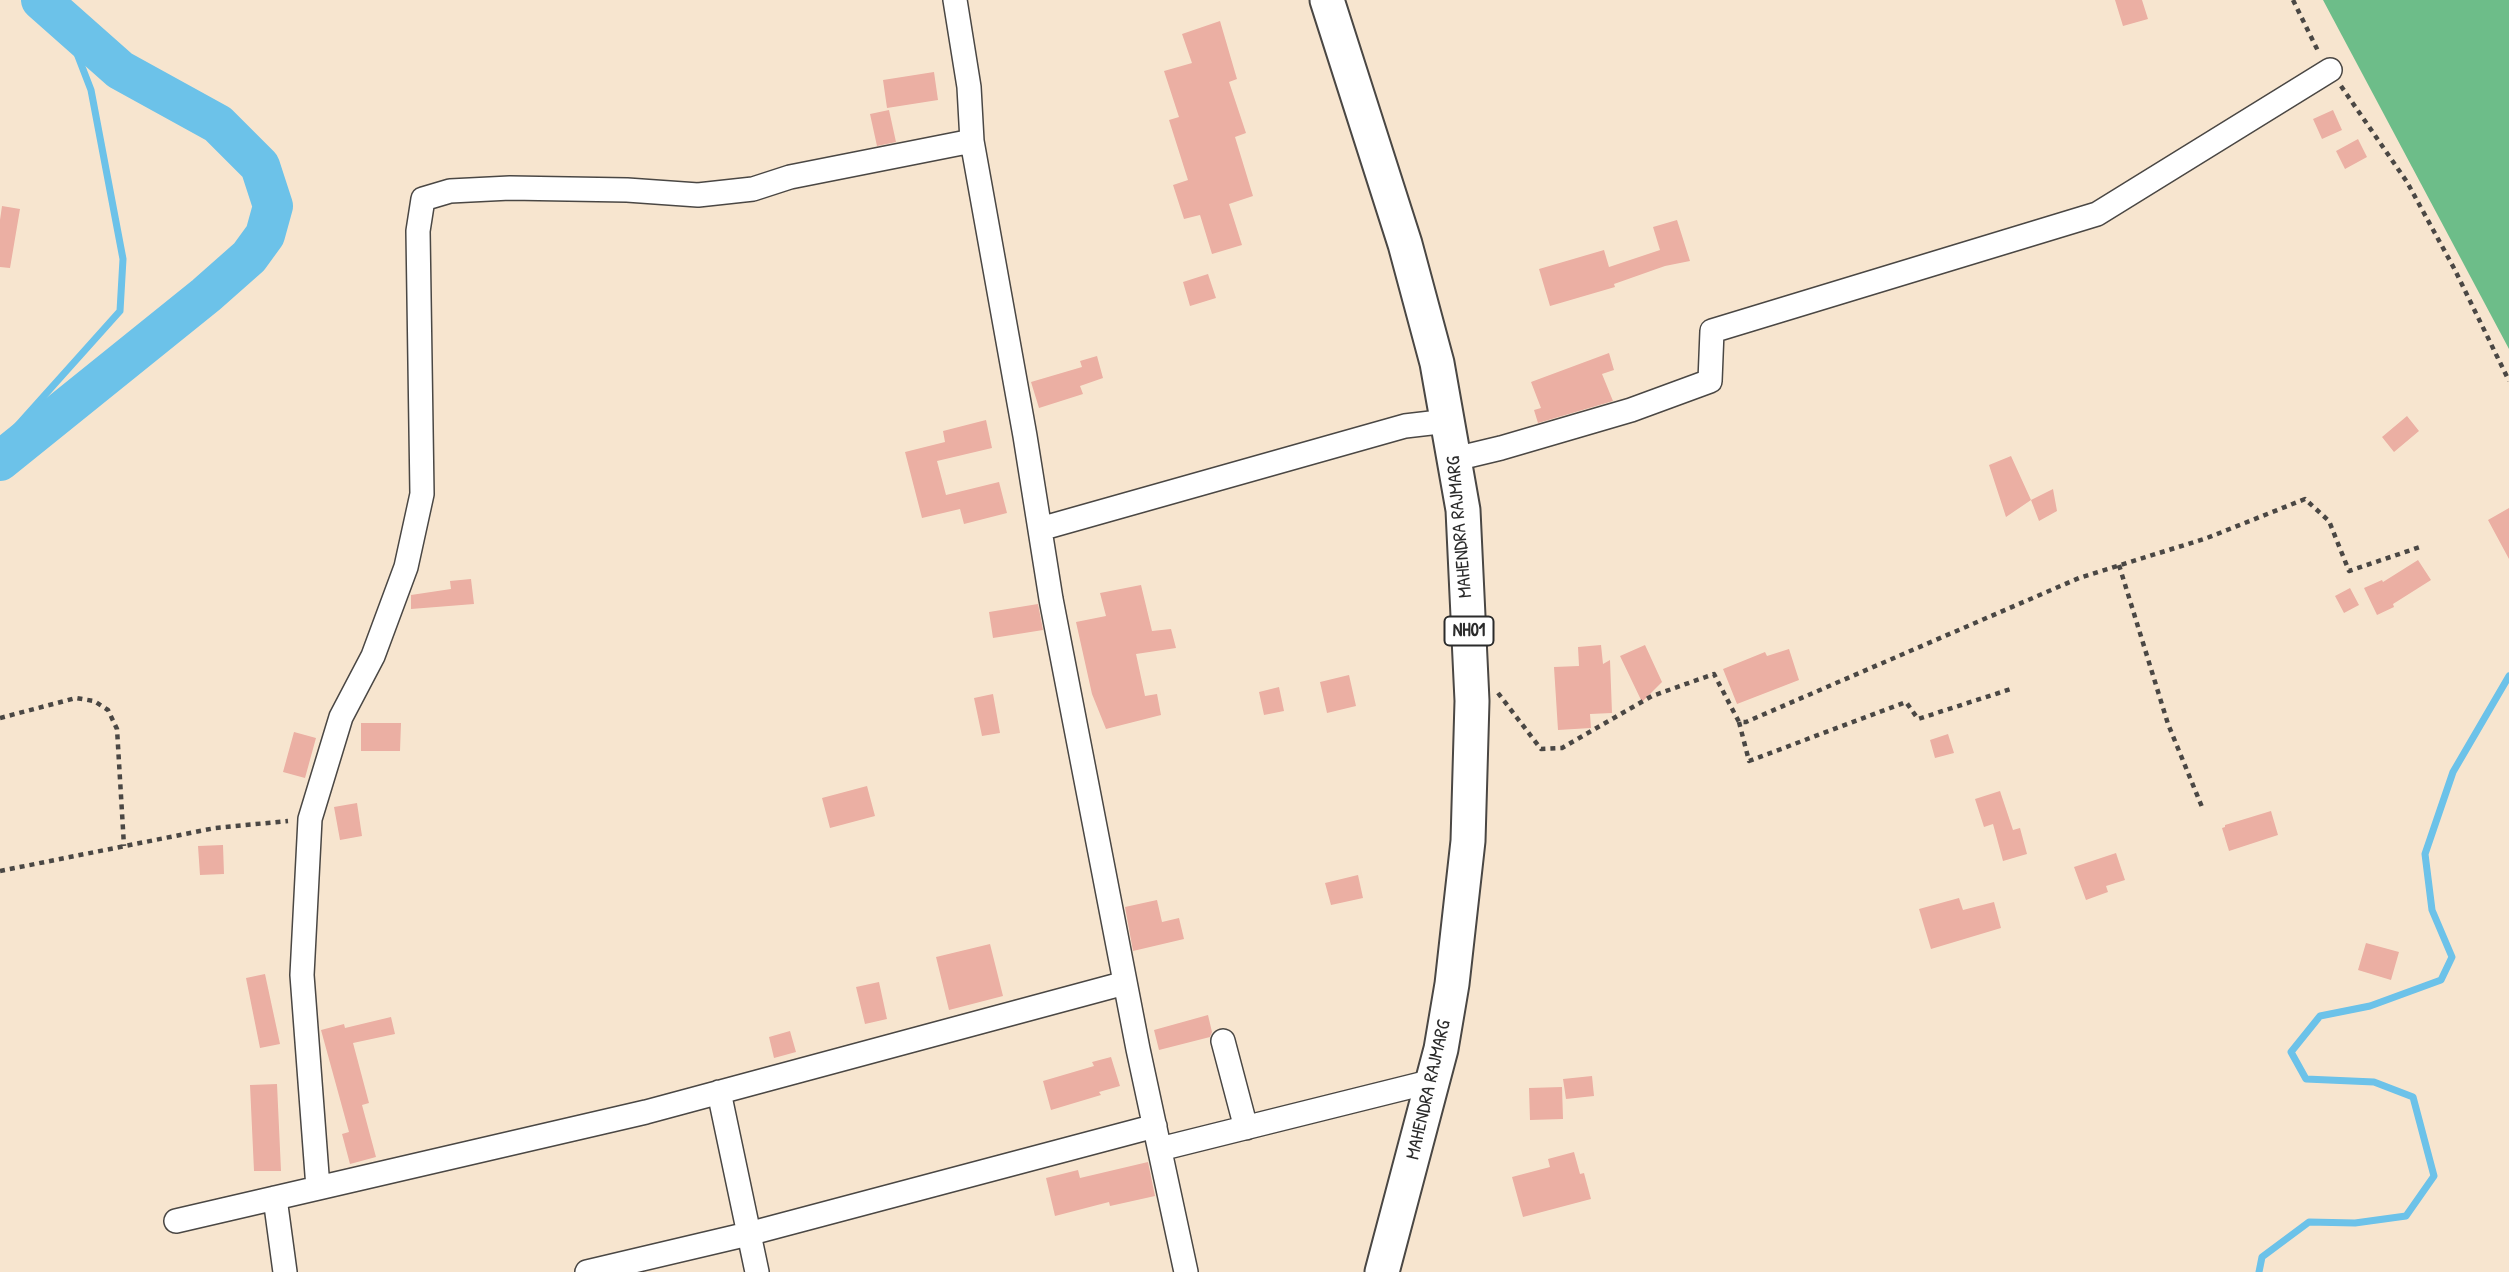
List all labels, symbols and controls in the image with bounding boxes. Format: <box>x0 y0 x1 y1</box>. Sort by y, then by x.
street label: MAHENDRA RAJMARG <box>1442 455 1478 599</box>
road number: NH01 <box>1444 616 1494 646</box>
street label: MAHENDRA RAJMARG <box>1402 1018 1456 1162</box>

